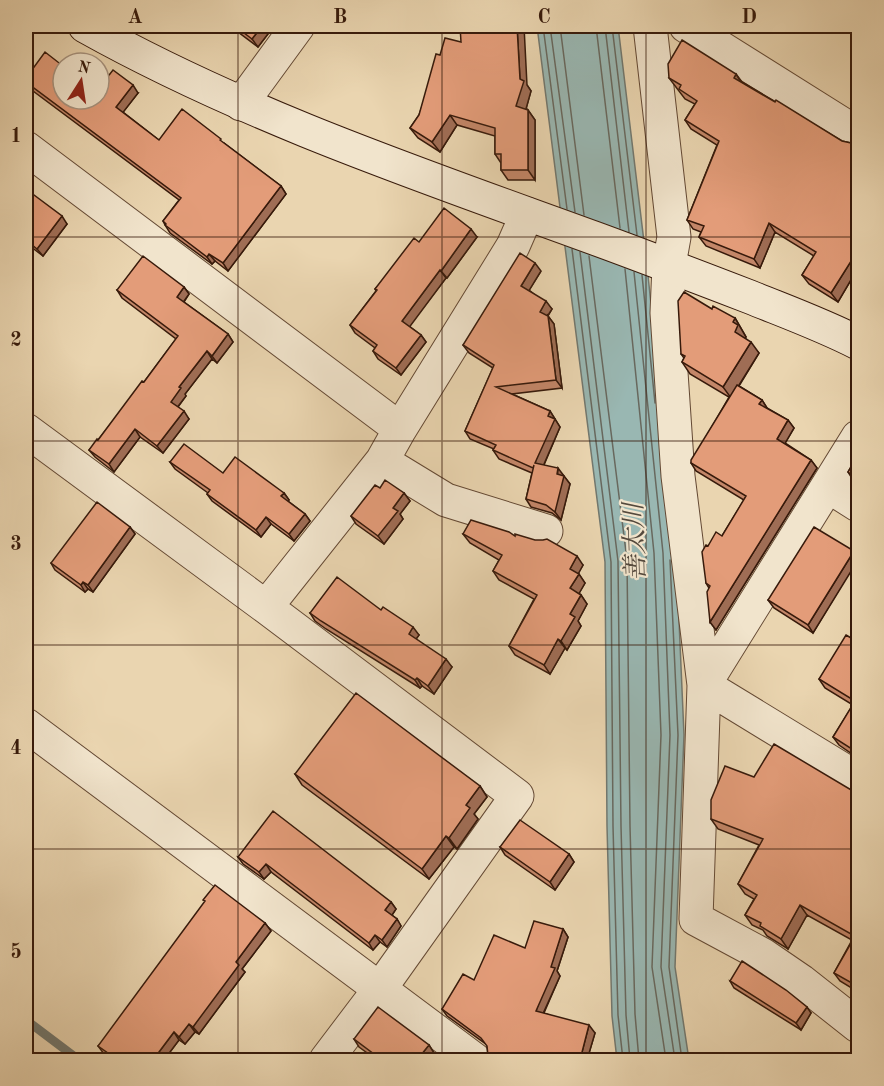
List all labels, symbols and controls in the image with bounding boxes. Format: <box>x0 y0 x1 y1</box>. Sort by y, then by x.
text: A <box>127 8 143 28</box>
text: B <box>333 8 347 28</box>
text: C <box>537 8 551 28</box>
text: D <box>741 8 757 28</box>
north arrow <box>51 51 111 111</box>
text: N <box>76 59 92 78</box>
text: 1 <box>10 127 22 147</box>
text: 2 <box>10 331 22 351</box>
water label: 善太川 <box>620 500 650 581</box>
text: 3 <box>10 535 22 555</box>
text: 4 <box>10 739 22 759</box>
text: 5 <box>10 942 22 963</box>

